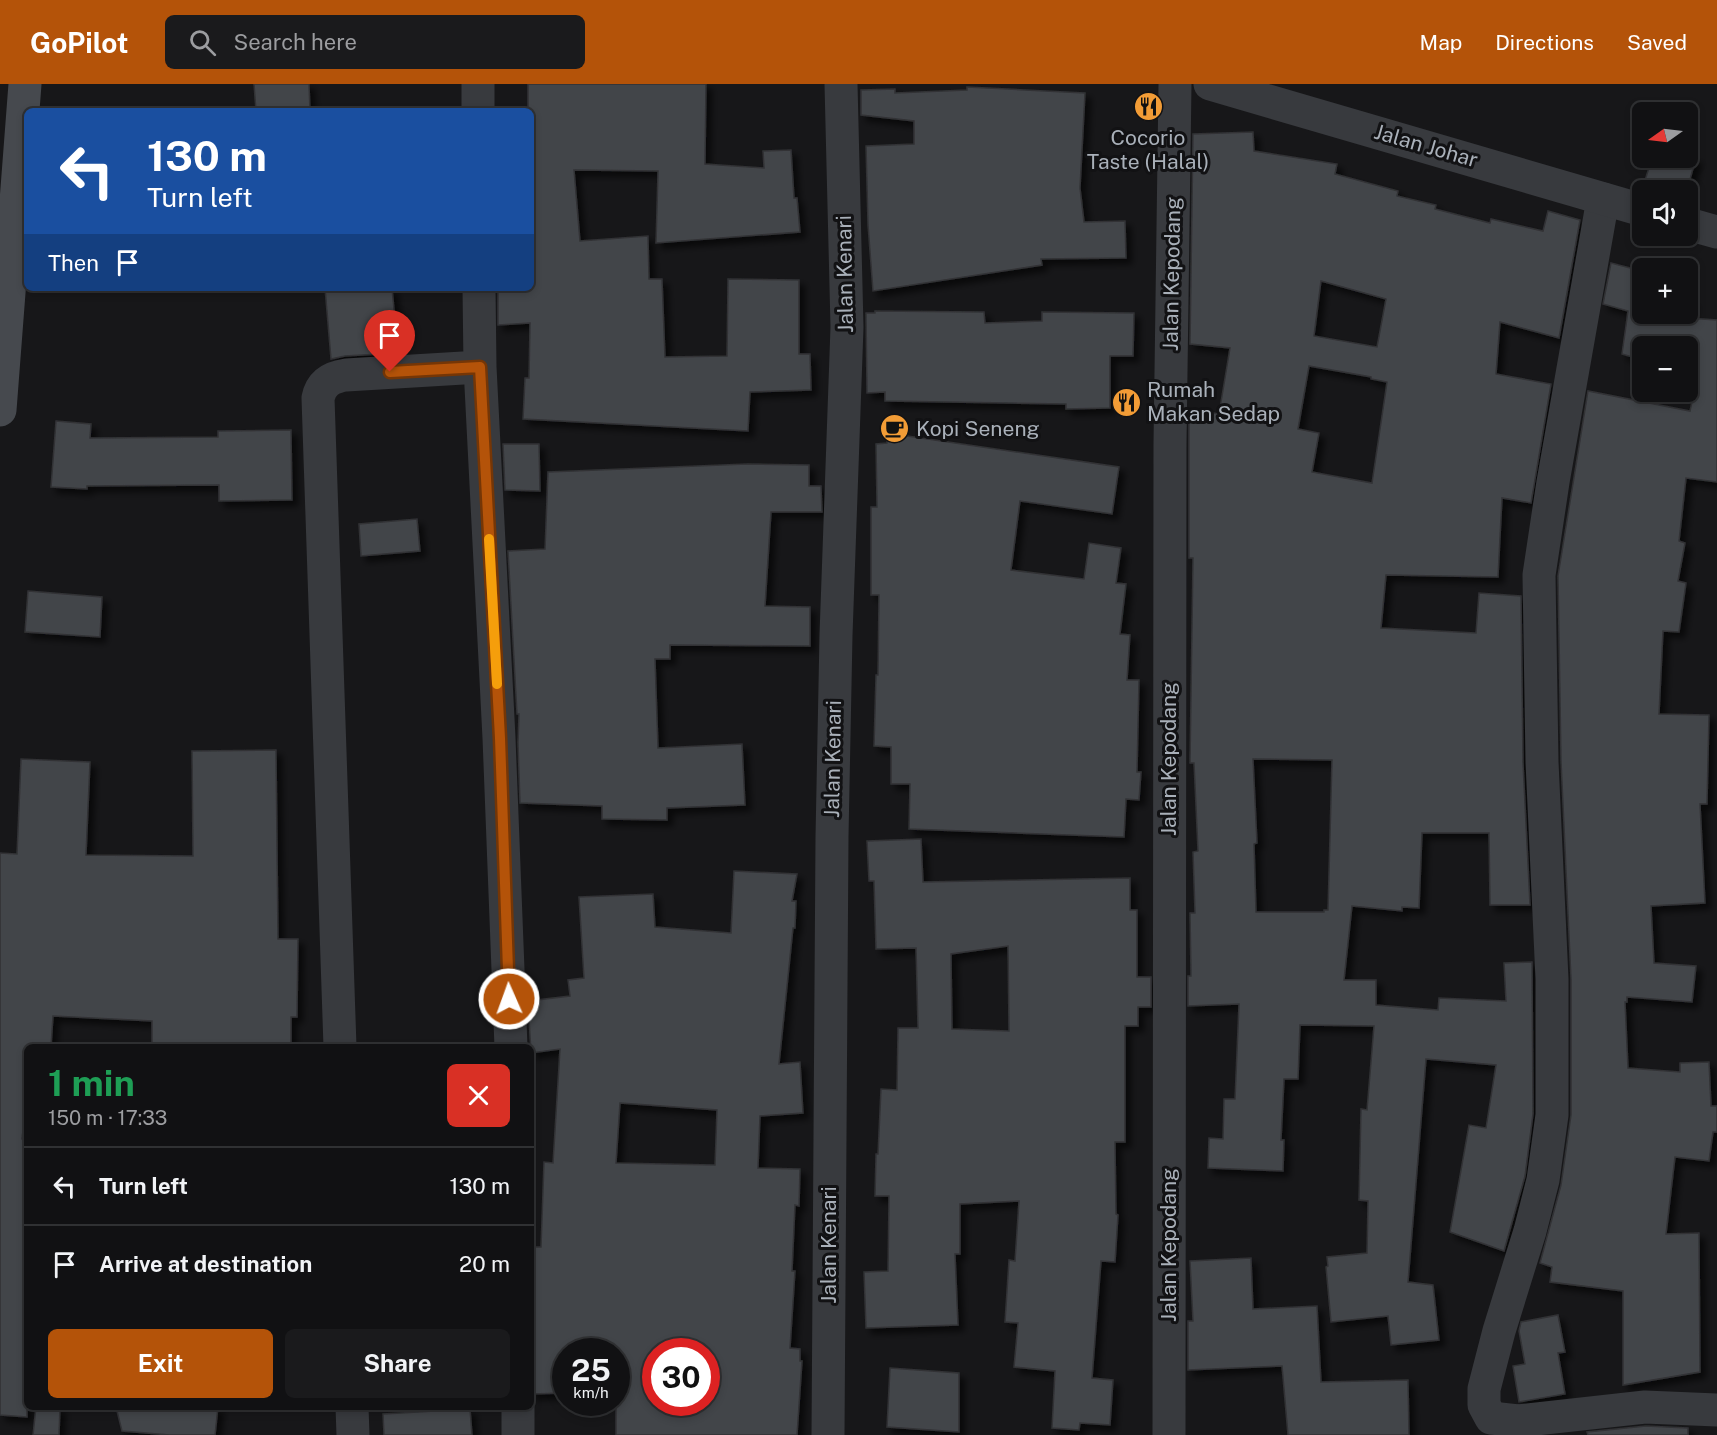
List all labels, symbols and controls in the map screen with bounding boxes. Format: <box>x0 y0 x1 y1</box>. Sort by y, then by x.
search box <box>165 15 585 69</box>
text: GoPilot <box>30 26 129 59</box>
icon: search <box>186 26 219 59</box>
text: Search here <box>234 29 357 55</box>
text: Map <box>1420 30 1462 55</box>
text: Directions <box>1495 30 1594 55</box>
text: Saved <box>1627 30 1687 55</box>
restaurant icon: Cocorio Taste (Halal) <box>1132 91 1164 123</box>
north arrow <box>1632 102 1698 168</box>
map controls <box>1632 102 1698 402</box>
street label: Jalan Johar <box>1371 119 1481 172</box>
place label: Cocorio Taste (Halal) <box>1087 125 1209 174</box>
text: 130 m <box>147 131 267 180</box>
icon: left <box>48 132 126 210</box>
button: sound <box>1632 180 1698 246</box>
text: Turn left <box>147 181 253 213</box>
street label: Jalan Kepodang <box>1158 197 1185 351</box>
street label: Jalan Kenari <box>831 215 858 333</box>
icon: arrive <box>111 246 144 279</box>
text: Then <box>48 250 99 276</box>
button: + <box>1632 258 1698 324</box>
pin <box>364 310 415 372</box>
icon: arrive <box>373 319 406 352</box>
button: − <box>1632 336 1698 402</box>
place label: Rumah Makan Sedap <box>1147 377 1280 426</box>
restaurant icon: Rumah Makan Sedap <box>1110 386 1142 418</box>
cafe icon: Kopi Seneng <box>879 413 911 445</box>
place label: Kopi Seneng <box>916 416 1040 441</box>
street label: Jalan Kepodang <box>1156 682 1181 836</box>
street label: Jalan Kenari <box>819 700 846 818</box>
position arrow <box>477 967 541 1031</box>
text: 1 min <box>48 1062 135 1104</box>
button: close <box>447 1064 510 1127</box>
text: 150 m · 17:33 <box>48 1106 167 1130</box>
street label: Jalan Kepodang <box>1156 1168 1181 1322</box>
icon: left <box>48 1170 81 1203</box>
text: Turn left <box>99 1173 188 1199</box>
text: 130 m <box>449 1173 510 1199</box>
street label: Jalan Kenari <box>816 1186 841 1304</box>
icon: arrive <box>48 1248 81 1281</box>
text: Arrive at destination <box>99 1251 312 1277</box>
text: 20 m <box>459 1251 510 1277</box>
button: Exit <box>48 1329 273 1398</box>
button: Share <box>285 1329 510 1398</box>
speed limit sign: 30 <box>642 1338 720 1416</box>
text: 25 <box>571 1352 611 1388</box>
text: km/h <box>573 1384 609 1401</box>

